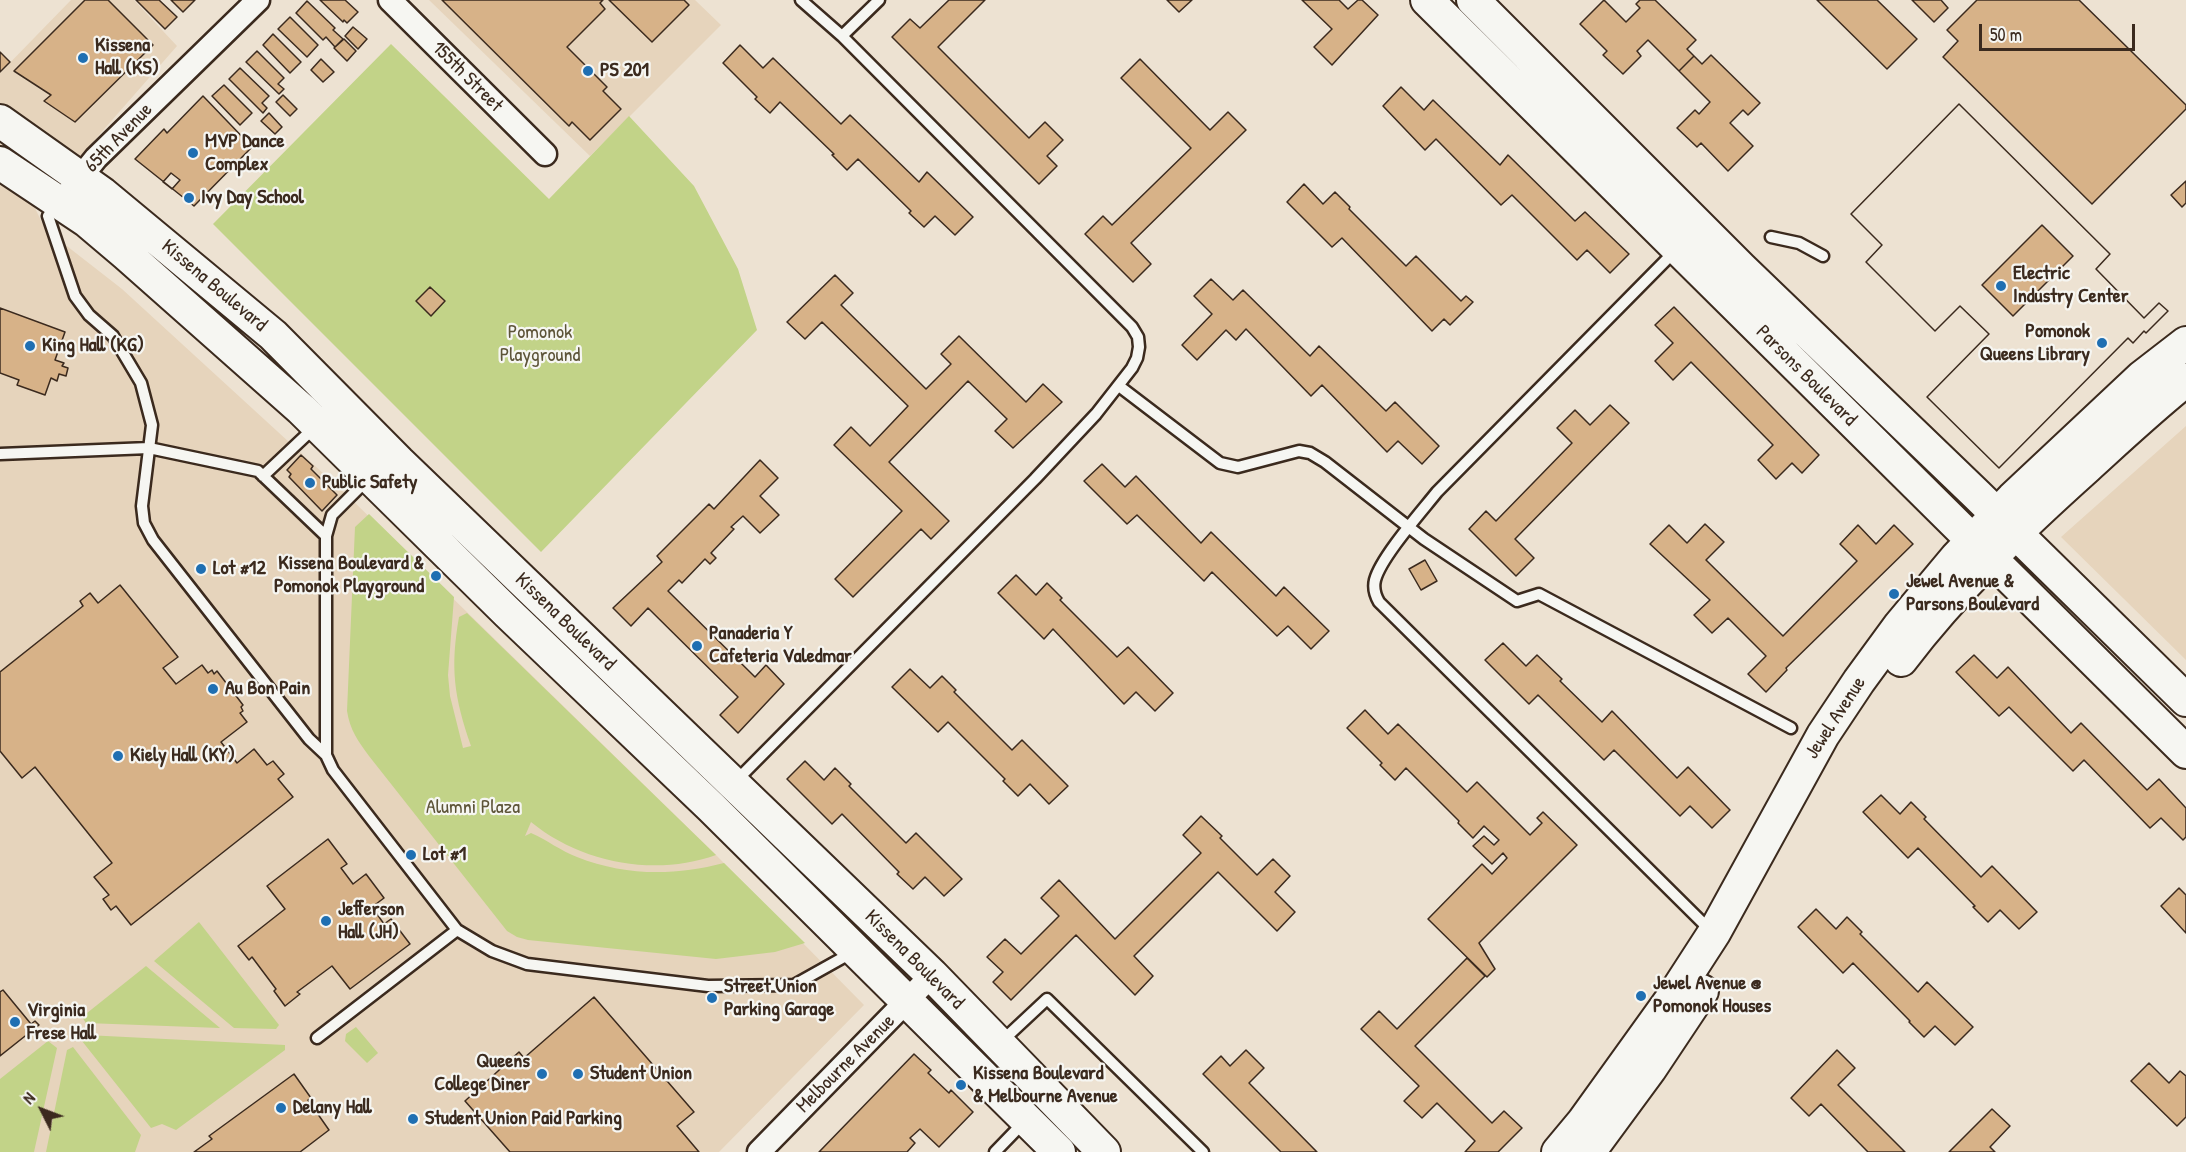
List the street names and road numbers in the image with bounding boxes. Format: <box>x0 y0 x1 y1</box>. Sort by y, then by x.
street label: 155th Street <box>426 36 508 118</box>
street label: 65th Avenue <box>80 98 158 178</box>
street label: Kissena Boulevard <box>156 235 272 337</box>
street label: Parsons Boulevard <box>1750 320 1862 432</box>
street label: Kissena Boulevard <box>510 568 620 676</box>
street label: Jewel Avenue <box>1801 672 1871 764</box>
street label: Kissena Boulevard <box>859 905 969 1015</box>
street label: Melbourne Avenue <box>792 1010 900 1118</box>

